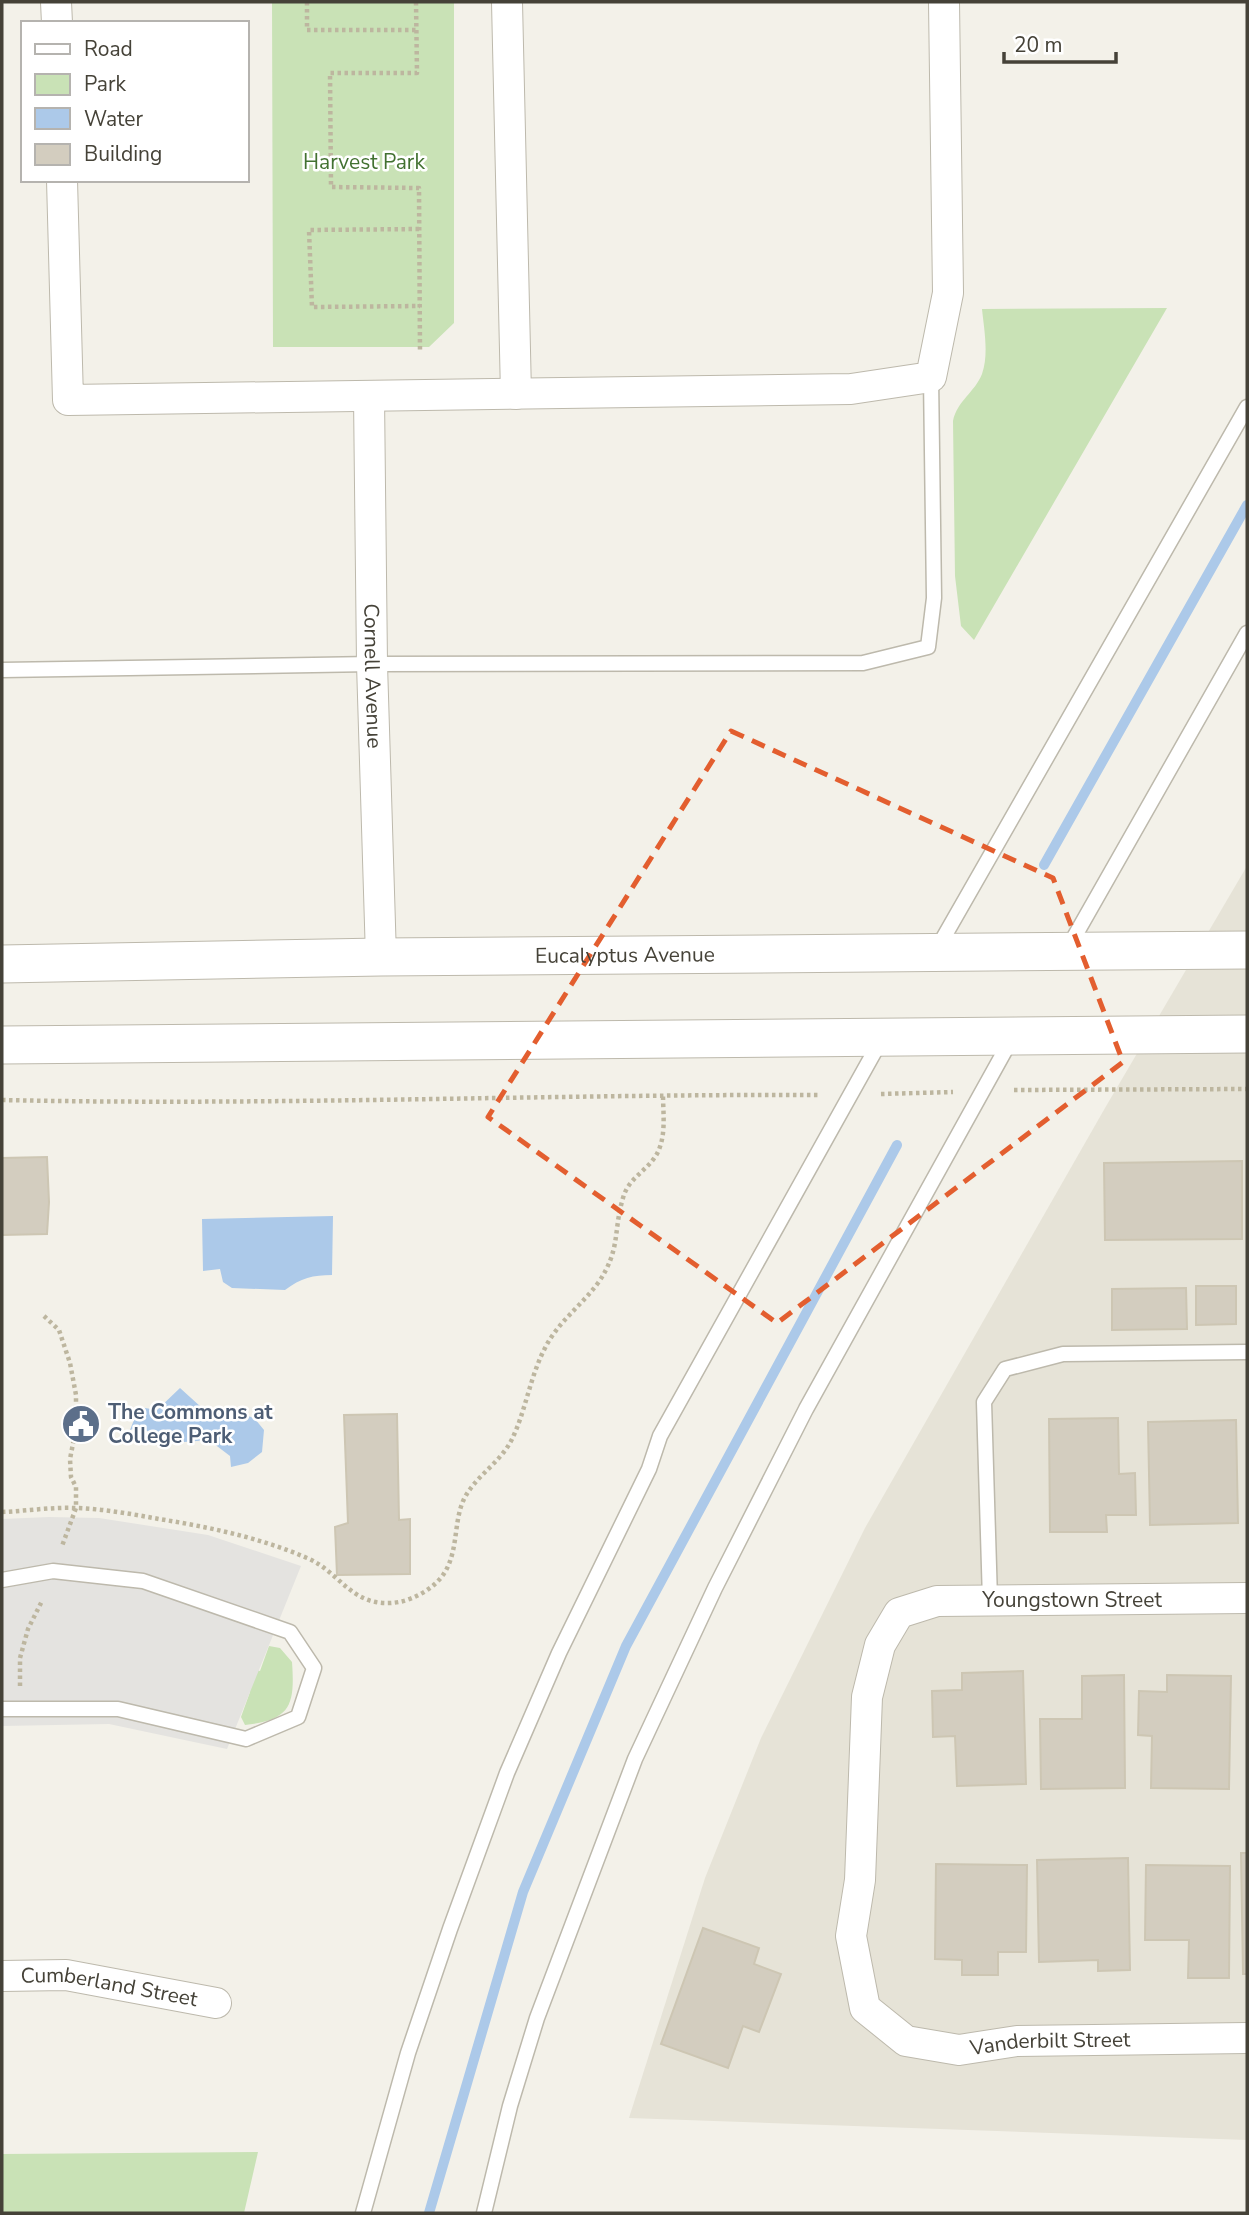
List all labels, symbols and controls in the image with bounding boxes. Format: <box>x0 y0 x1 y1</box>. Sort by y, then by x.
legend <box>21 21 248 182</box>
scale bar <box>1004 21 1116 65</box>
text: 20 m <box>1014 31 1063 59</box>
text: Road <box>84 35 133 63</box>
text: Park <box>84 70 126 98</box>
text: Water <box>84 105 143 133</box>
text: Building <box>84 140 162 168</box>
park label: Harvest Park <box>303 148 425 176</box>
street label: Cornell Avenue <box>357 603 389 749</box>
street label: Eucalyptus Avenue <box>535 940 715 970</box>
place label: The Commons at College Park <box>108 1398 274 1450</box>
public building icon: The Commons at College Park <box>60 1403 102 1445</box>
street label: Youngstown Street <box>981 1586 1162 1614</box>
street label: Cumberland Street <box>20 1961 200 2013</box>
street label: Vanderbilt Street <box>967 2026 1131 2062</box>

